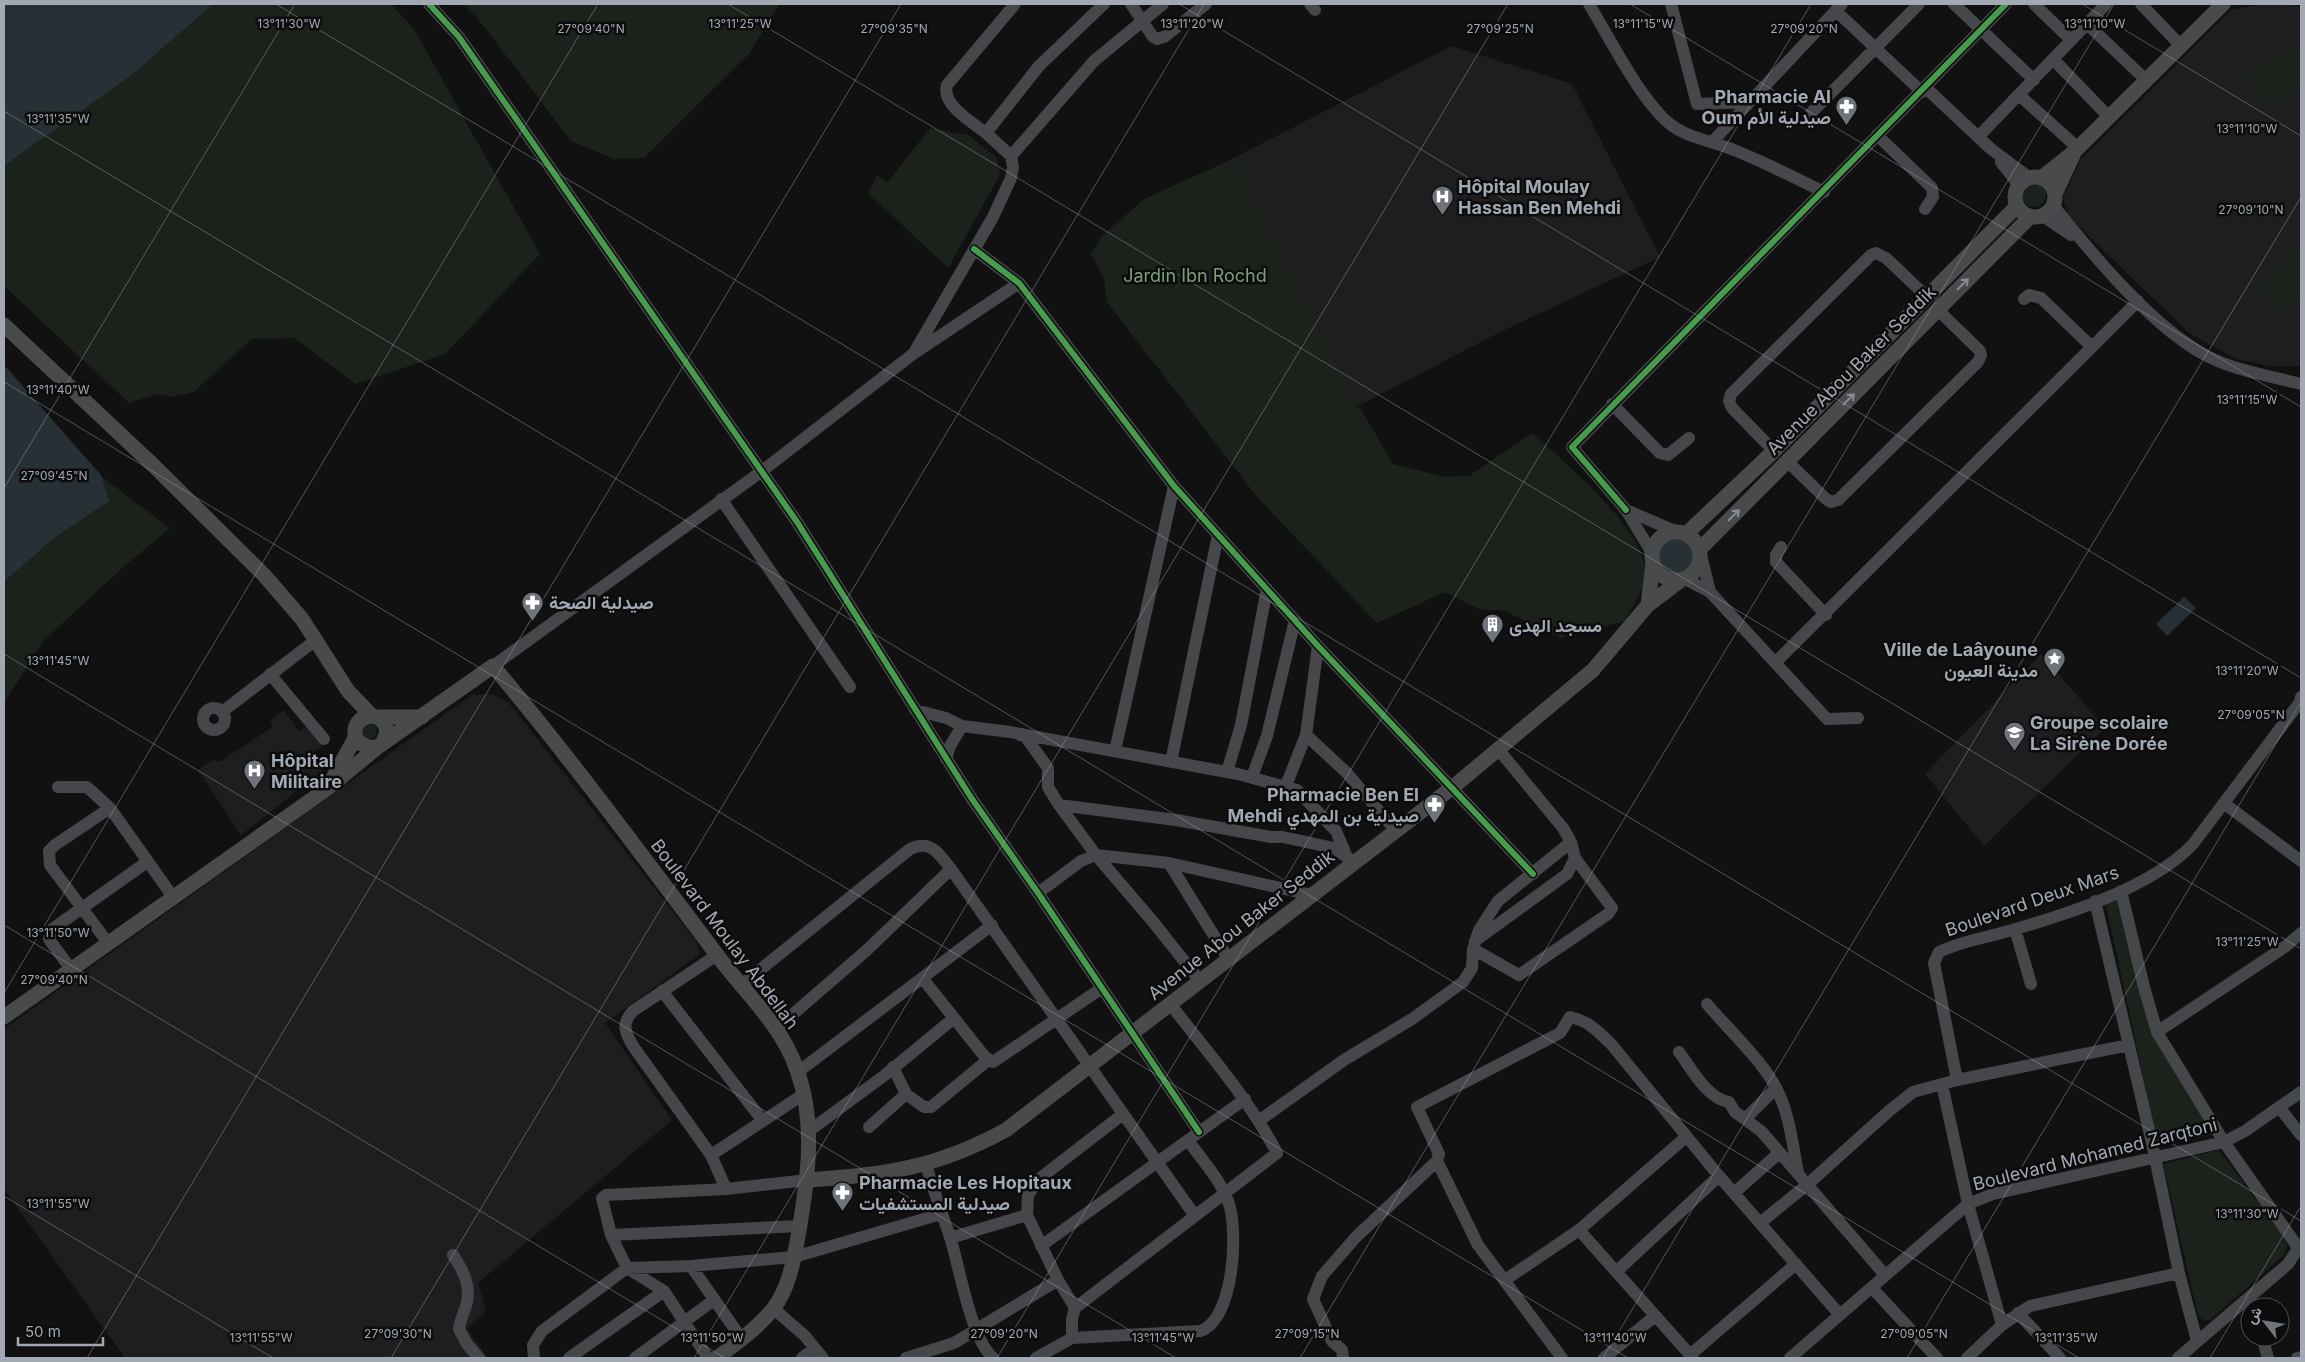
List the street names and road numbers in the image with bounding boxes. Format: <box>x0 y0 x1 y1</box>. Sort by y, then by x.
street label: Avenue Abou Baker Seddik <box>1762 281 1940 459</box>
street label: Boulevard Moulay Abdellah <box>647 835 803 1033</box>
street label: Avenue Abou Baker Seddik <box>1144 846 1338 1004</box>
street label: Boulevard Deux Mars <box>1943 861 2121 941</box>
street label: Boulevard Mohamed Zarqtoni <box>1971 1113 2219 1195</box>

